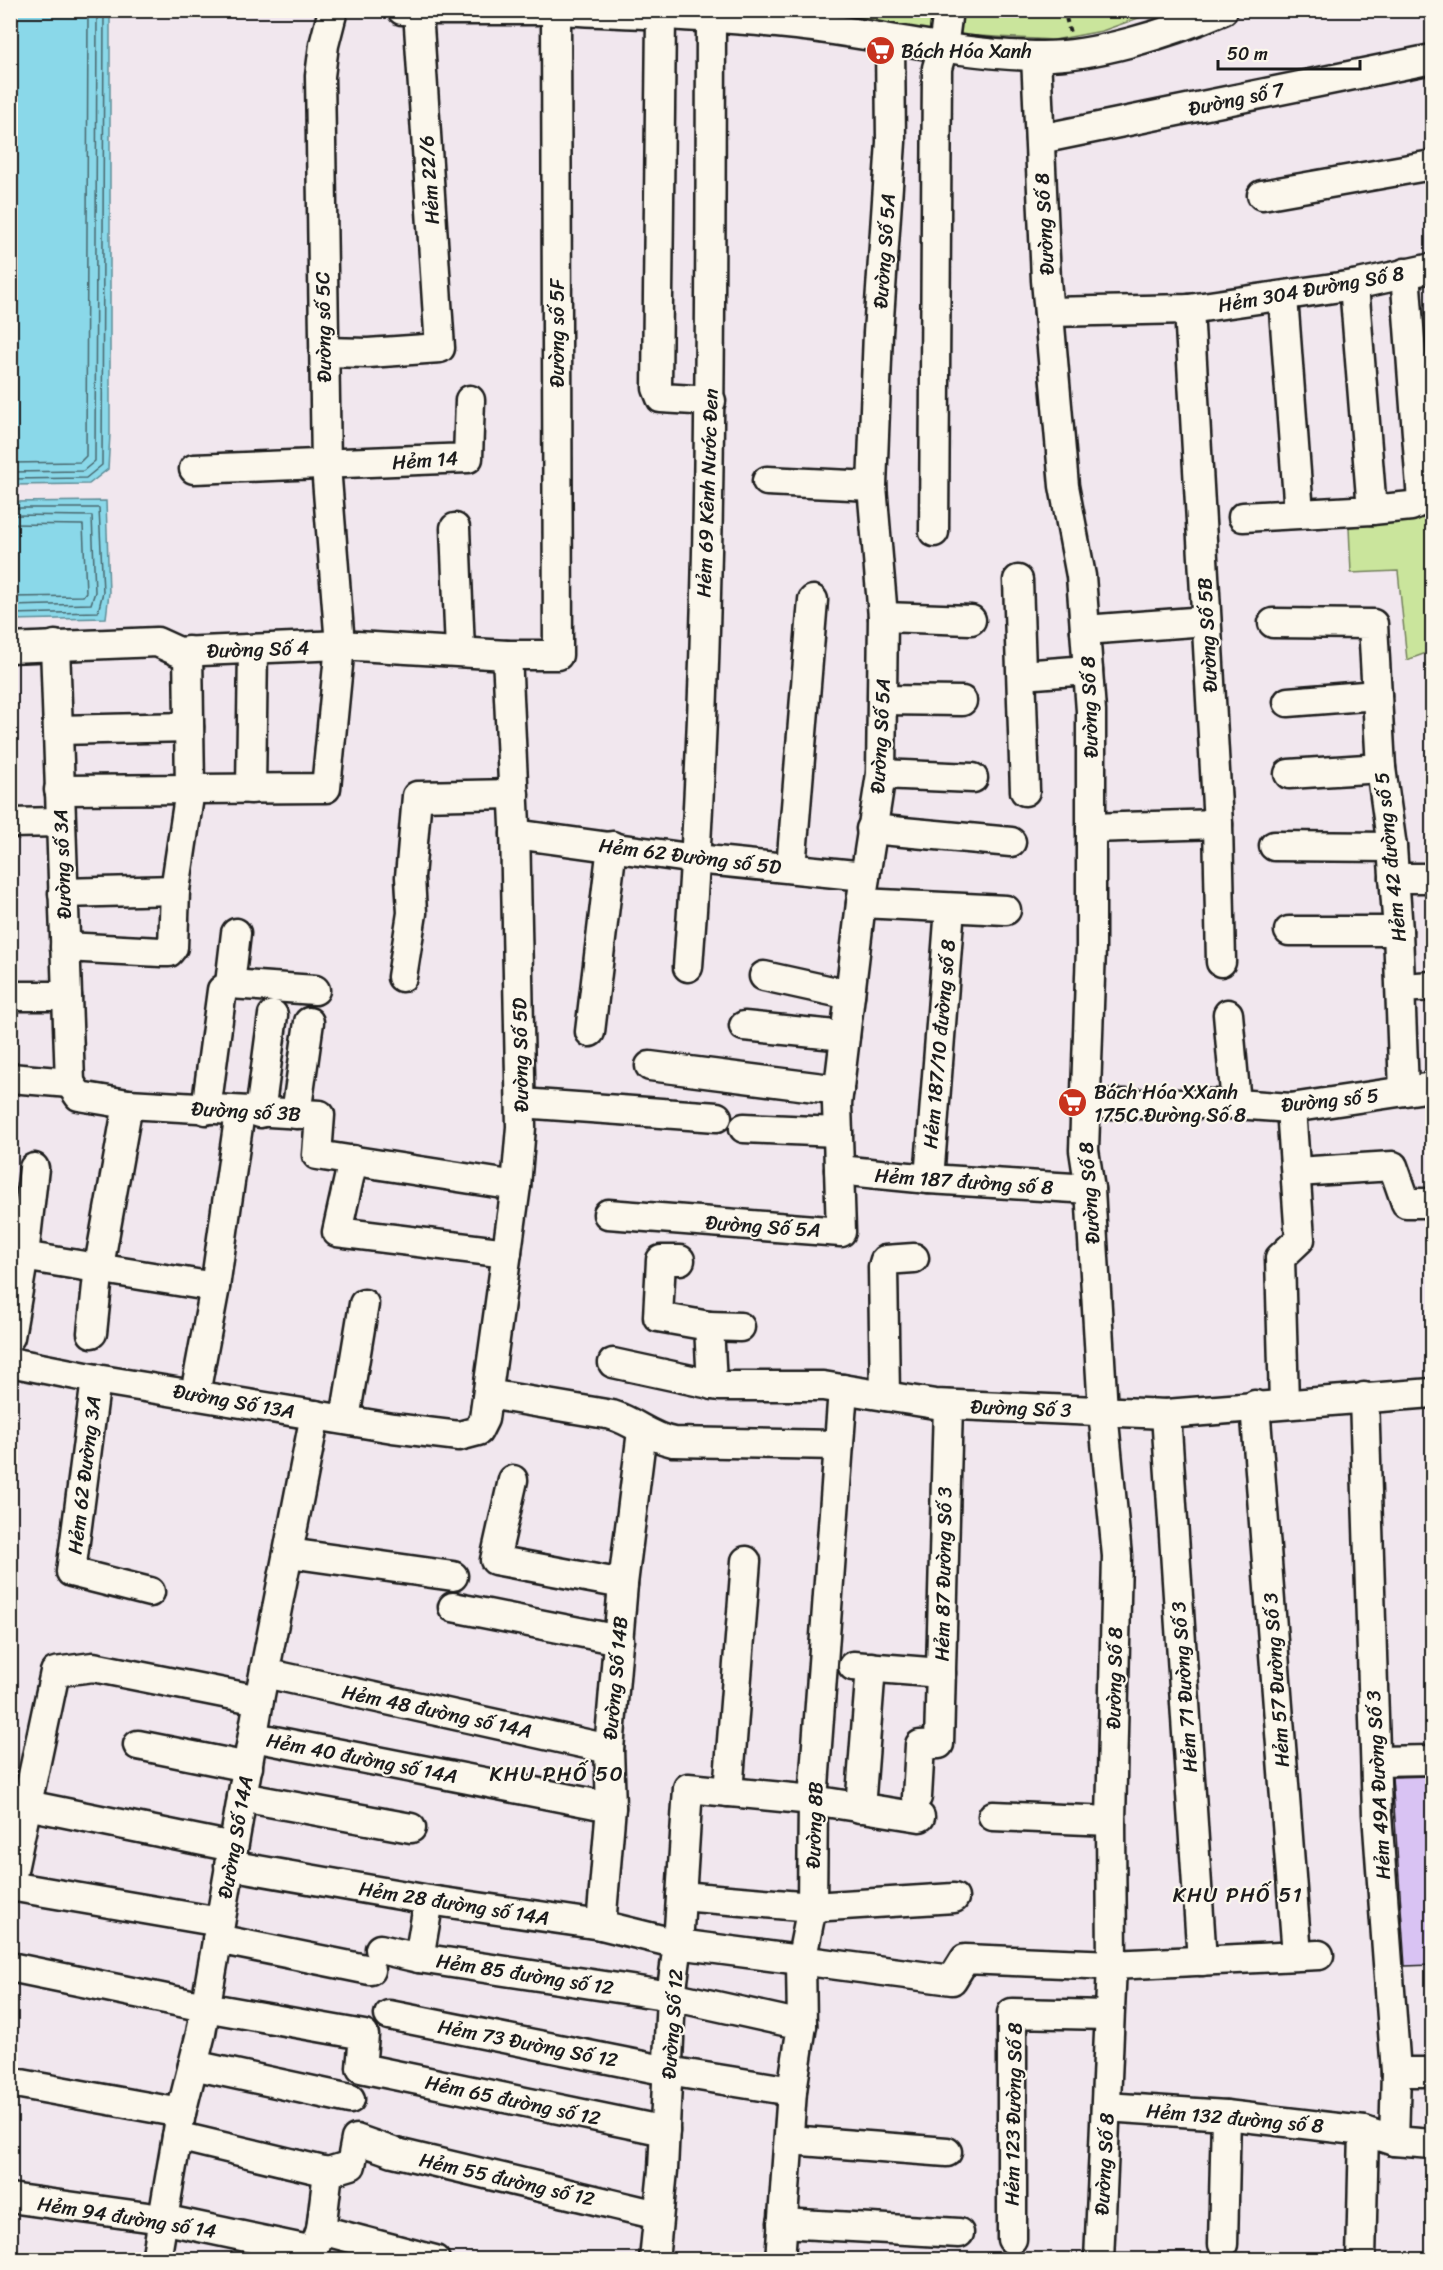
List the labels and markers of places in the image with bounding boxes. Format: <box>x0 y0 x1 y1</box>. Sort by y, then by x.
place label: Bách Hóa Xanh <box>901 34 1032 69</box>
supermarket icon: Bách Hóa Xanh <box>864 35 896 67</box>
place label: Bách Hóa XXanh 175C Đường Số 8 <box>1094 1075 1246 1133</box>
supermarket icon: Bách Hóa XXanh 175C Đường Số 8 <box>1057 1087 1089 1119</box>

